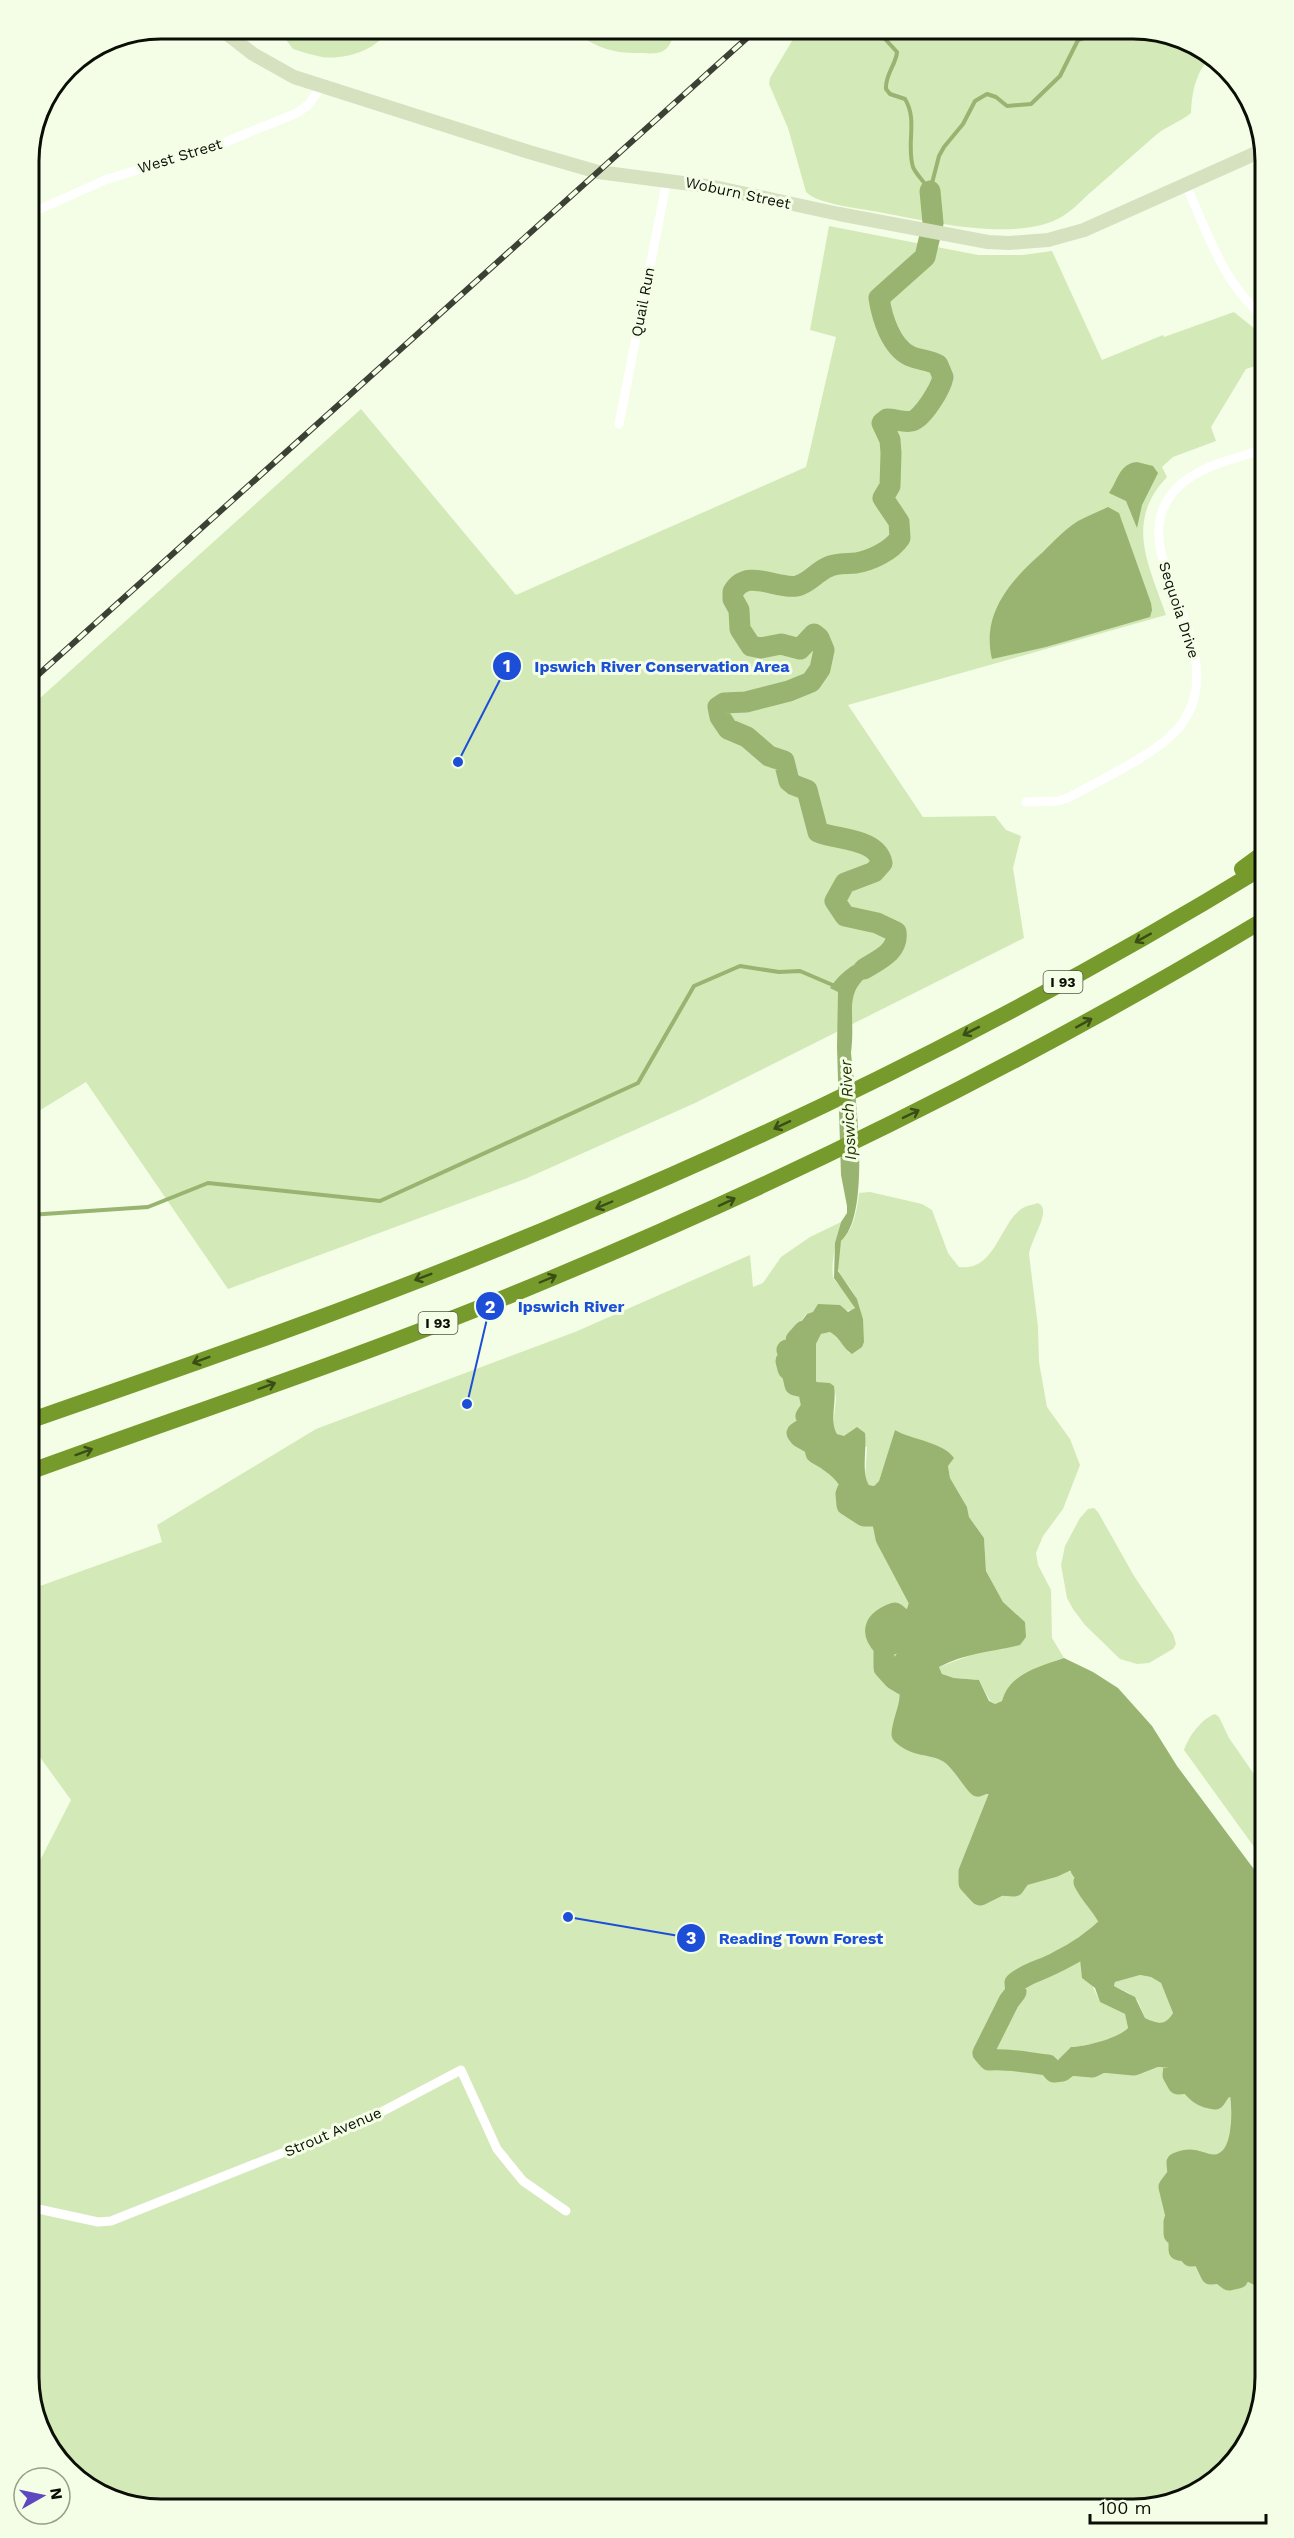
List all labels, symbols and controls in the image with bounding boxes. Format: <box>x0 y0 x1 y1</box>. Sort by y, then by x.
street label: West Street <box>136 134 225 177</box>
street label: Woburn Street <box>684 173 793 213</box>
street label: Quail Run <box>627 266 659 338</box>
street label: Sequoia Drive <box>1155 559 1203 661</box>
callout: Ipswich River Conservation Area <box>492 649 802 683</box>
text: 1 <box>503 655 511 676</box>
text: Ipswich River Conservation Area <box>534 657 790 676</box>
one-way arrow <box>1135 933 1152 945</box>
road number: I 93 <box>1044 971 1082 993</box>
one-way arrow <box>1075 1017 1092 1029</box>
one-way arrow <box>962 1025 980 1037</box>
water label: Ipswich River <box>836 1059 860 1161</box>
one-way arrow <box>902 1107 920 1119</box>
one-way arrow <box>774 1119 792 1131</box>
one-way arrow <box>717 1196 735 1208</box>
one-way arrow <box>596 1199 614 1211</box>
one-way arrow <box>415 1273 433 1284</box>
one-way arrow <box>538 1273 556 1284</box>
callout: Ipswich River <box>475 1289 636 1323</box>
text: 2 <box>485 1296 495 1317</box>
text: Ipswich River <box>518 1297 624 1316</box>
road number: I 93 <box>418 1312 458 1334</box>
one-way arrow <box>192 1356 211 1367</box>
one-way arrow <box>257 1380 276 1391</box>
one-way arrow <box>74 1445 93 1456</box>
callout: Reading Town Forest <box>676 1921 895 1955</box>
text: 3 <box>686 1927 696 1948</box>
text: Reading Town Forest <box>719 1929 883 1948</box>
street label: Strout Avenue <box>282 2103 384 2161</box>
north arrow <box>12 2466 72 2526</box>
text: N <box>46 2486 67 2501</box>
scale bar <box>1090 2487 1266 2525</box>
text: 100 m <box>1099 2497 1152 2518</box>

